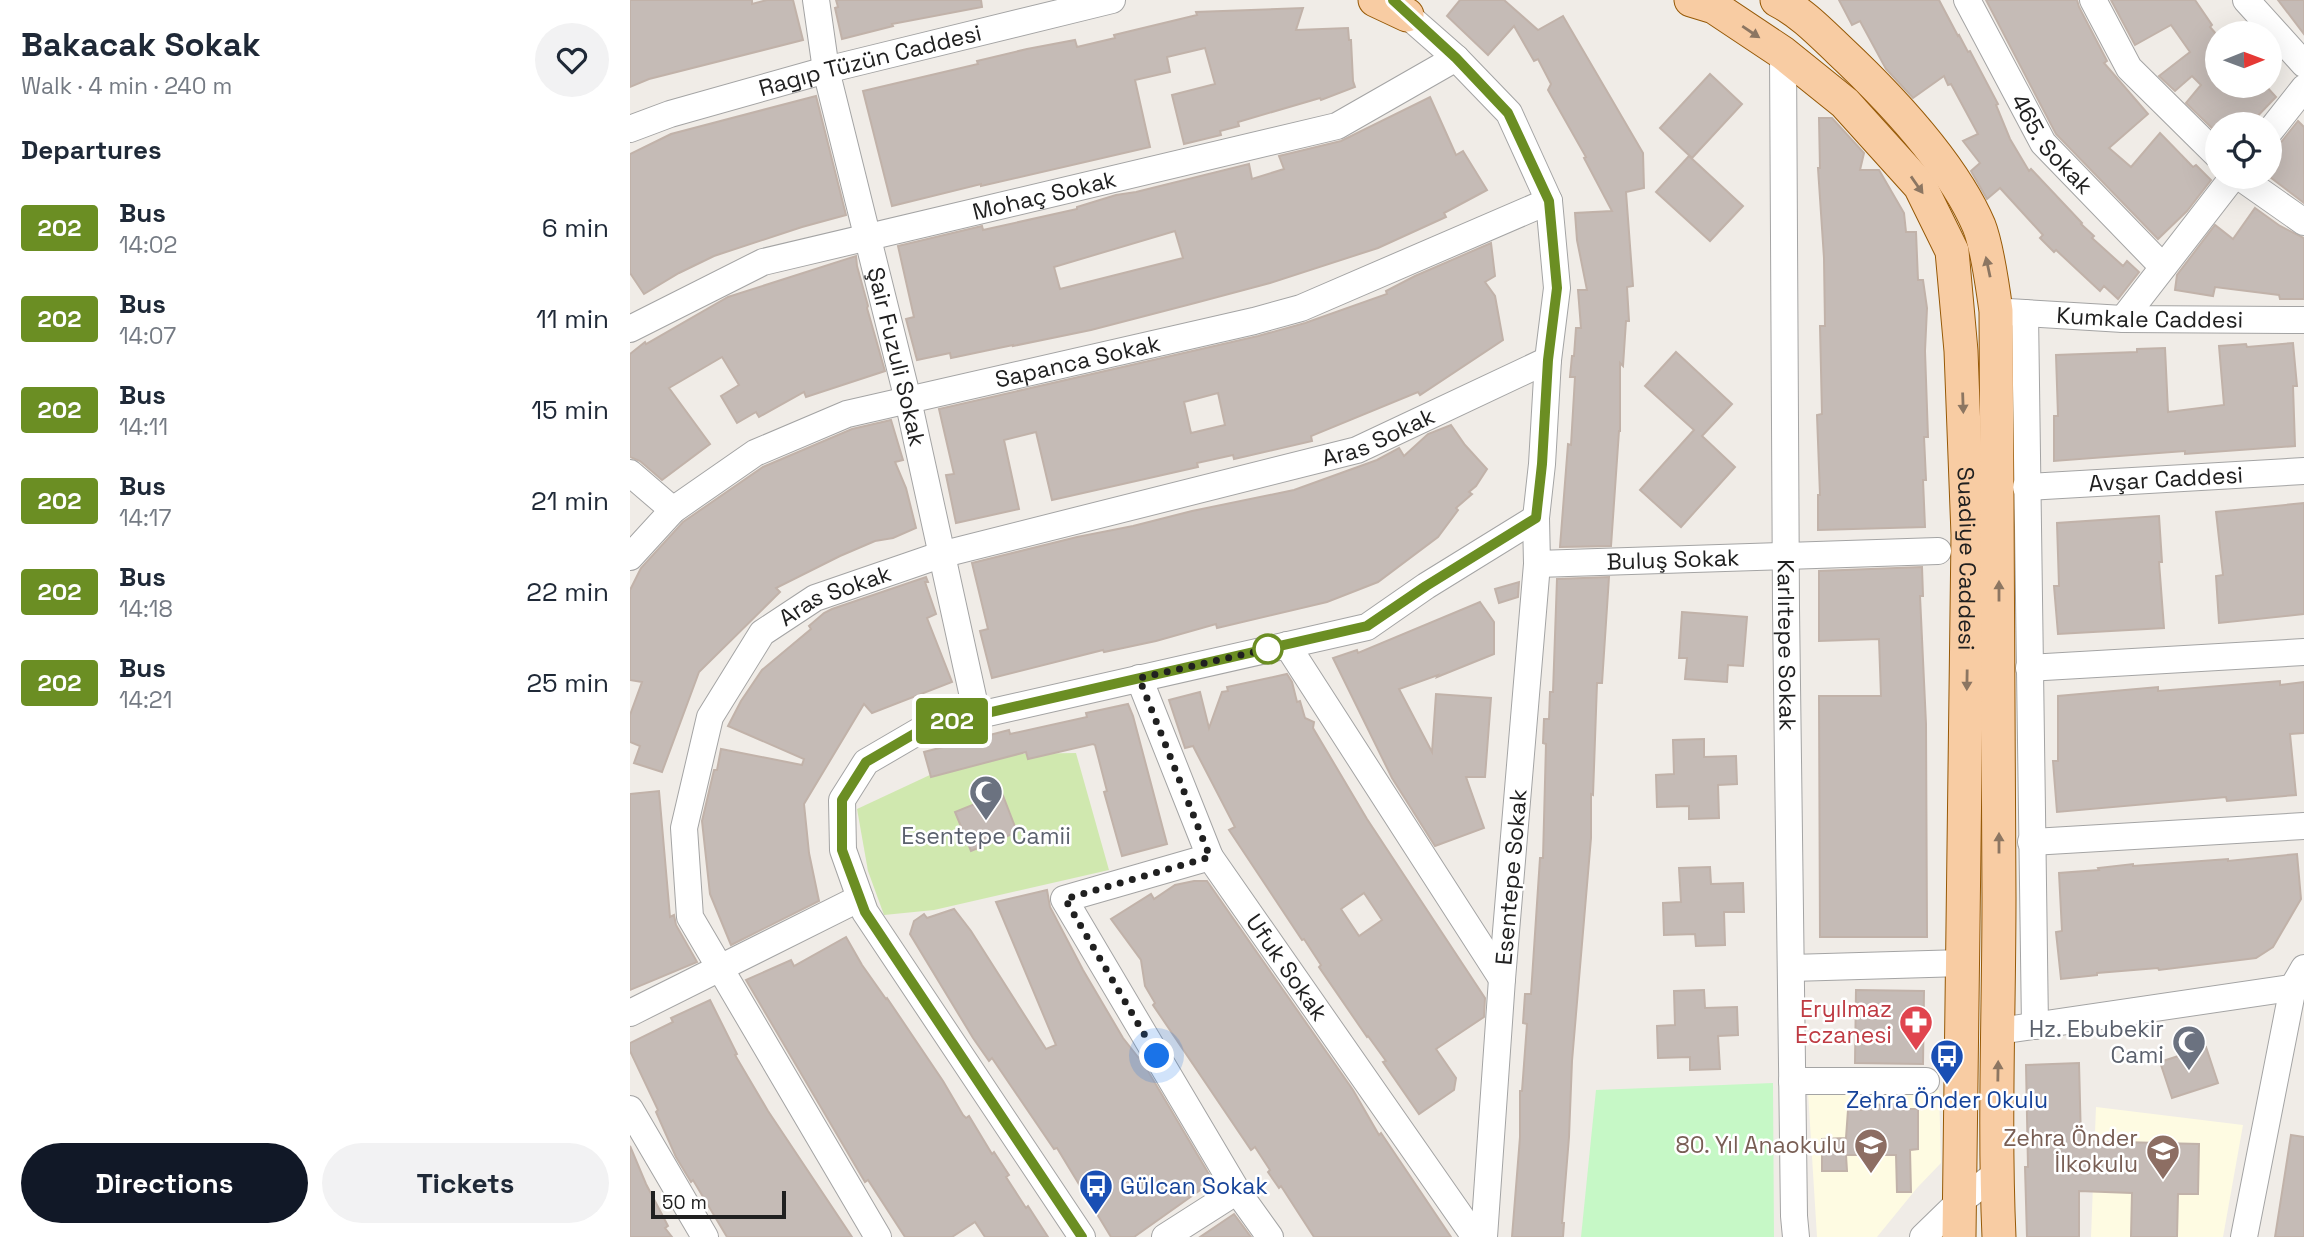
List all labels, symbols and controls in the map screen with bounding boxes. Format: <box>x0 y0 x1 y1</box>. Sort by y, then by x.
street label: Ragıp Tüzün Caddesi <box>755 18 985 103</box>
north arrow <box>2205 21 2282 98</box>
map controls <box>2205 21 2282 189</box>
button: heart <box>535 23 609 97</box>
text: Bakacak Sokak <box>21 24 261 66</box>
one-way arrow <box>1742 25 1760 39</box>
text: Walk · 4 min · 240 m <box>21 71 232 101</box>
street label: 465. Sokak <box>2005 89 2099 201</box>
button: locate <box>2205 112 2282 189</box>
text: Departures <box>21 133 162 167</box>
street label: Mohaç Sokak <box>969 164 1119 227</box>
one-way arrow <box>1910 176 1924 194</box>
text: Bus <box>119 196 166 230</box>
text: 6 min <box>542 211 609 245</box>
text: 202 <box>37 212 82 243</box>
text: 14:02 <box>119 230 177 260</box>
one-way arrow <box>1983 256 1994 278</box>
street label: Şair Fuzuli Sokak <box>861 264 933 449</box>
text: Bus <box>119 287 166 321</box>
street label: Kumkale Caddesi <box>2056 300 2243 335</box>
text: 11 min <box>536 302 609 336</box>
text: 202 <box>37 303 82 334</box>
text: 14:07 <box>119 321 176 351</box>
street label: Sapanca Sokak <box>992 328 1163 395</box>
text: Bus <box>119 378 166 412</box>
text: 15 min <box>531 393 609 427</box>
one-way arrow <box>1958 393 1969 415</box>
text: 202 <box>37 394 82 425</box>
street label: Aras Sokak <box>1319 401 1440 473</box>
text: 14:11 <box>119 412 168 442</box>
street label: Avşar Caddesi <box>2088 460 2244 498</box>
street label: Suadiye Caddesi <box>1950 466 1983 651</box>
text: Bus <box>119 469 166 503</box>
text: 21 min <box>531 484 609 518</box>
text: 202 <box>37 485 82 516</box>
text: 14:17 <box>119 503 171 533</box>
street label: Buluş Sokak <box>1606 542 1740 577</box>
street label: Aras Sokak <box>773 558 895 633</box>
street label: Karlıtepe Sokak <box>1771 559 1803 731</box>
text: Bus <box>119 560 166 594</box>
text: 22 min <box>526 575 609 609</box>
text: 202 <box>37 576 82 607</box>
one-way arrow <box>1993 580 2005 602</box>
text: 14:18 <box>119 594 173 624</box>
unlabelled marker <box>1253 634 1283 664</box>
text: Bus <box>119 651 166 685</box>
text: 25 min <box>526 666 609 700</box>
text: 202 <box>37 667 82 698</box>
one-way arrow <box>1961 669 1972 691</box>
text: 14:21 <box>119 685 172 715</box>
line badge: 202 <box>912 698 992 744</box>
text: 202 <box>930 705 974 736</box>
mosque icon: Esentepe Camii <box>967 773 1005 822</box>
street label: Esentepe Sokak <box>1488 788 1534 966</box>
place label: Esentepe Camii <box>901 821 1071 851</box>
one-way arrow <box>1993 832 2005 854</box>
street label: Ufuk Sokak <box>1239 908 1335 1027</box>
place label: Eryılmaz Eczanesi <box>1795 994 1892 1050</box>
pharmacy icon: Eryılmaz Eczanesi <box>1897 1003 1935 1052</box>
place label: Hz. Ebubekir Cami <box>2029 1014 2164 1070</box>
mosque icon: Hz. Ebubekir Cami <box>2170 1023 2208 1072</box>
bus stop icon: Zehra Önder Okulu <box>1928 1037 1966 1086</box>
your location <box>1139 1038 1174 1073</box>
one-way arrow <box>1992 1060 2004 1082</box>
place label: Zehra Önder Okulu <box>1846 1085 2048 1115</box>
place label: Zehra Önder İlkokulu <box>2003 1123 2138 1179</box>
school or university icon: 80. Yıl Anaokulu <box>1852 1126 1890 1175</box>
place label: 80. Yıl Anaokulu <box>1675 1130 1846 1160</box>
school or university icon: Zehra Önder İlkokulu <box>2144 1132 2182 1181</box>
button: Directions <box>21 1143 308 1223</box>
button: Tickets <box>322 1143 609 1223</box>
bus stop icon: Gülcan Sokak <box>1077 1167 1115 1216</box>
place label: Gülcan Sokak <box>1120 1171 1268 1201</box>
scale bar <box>651 1188 786 1220</box>
text: 50 m <box>662 1190 707 1215</box>

